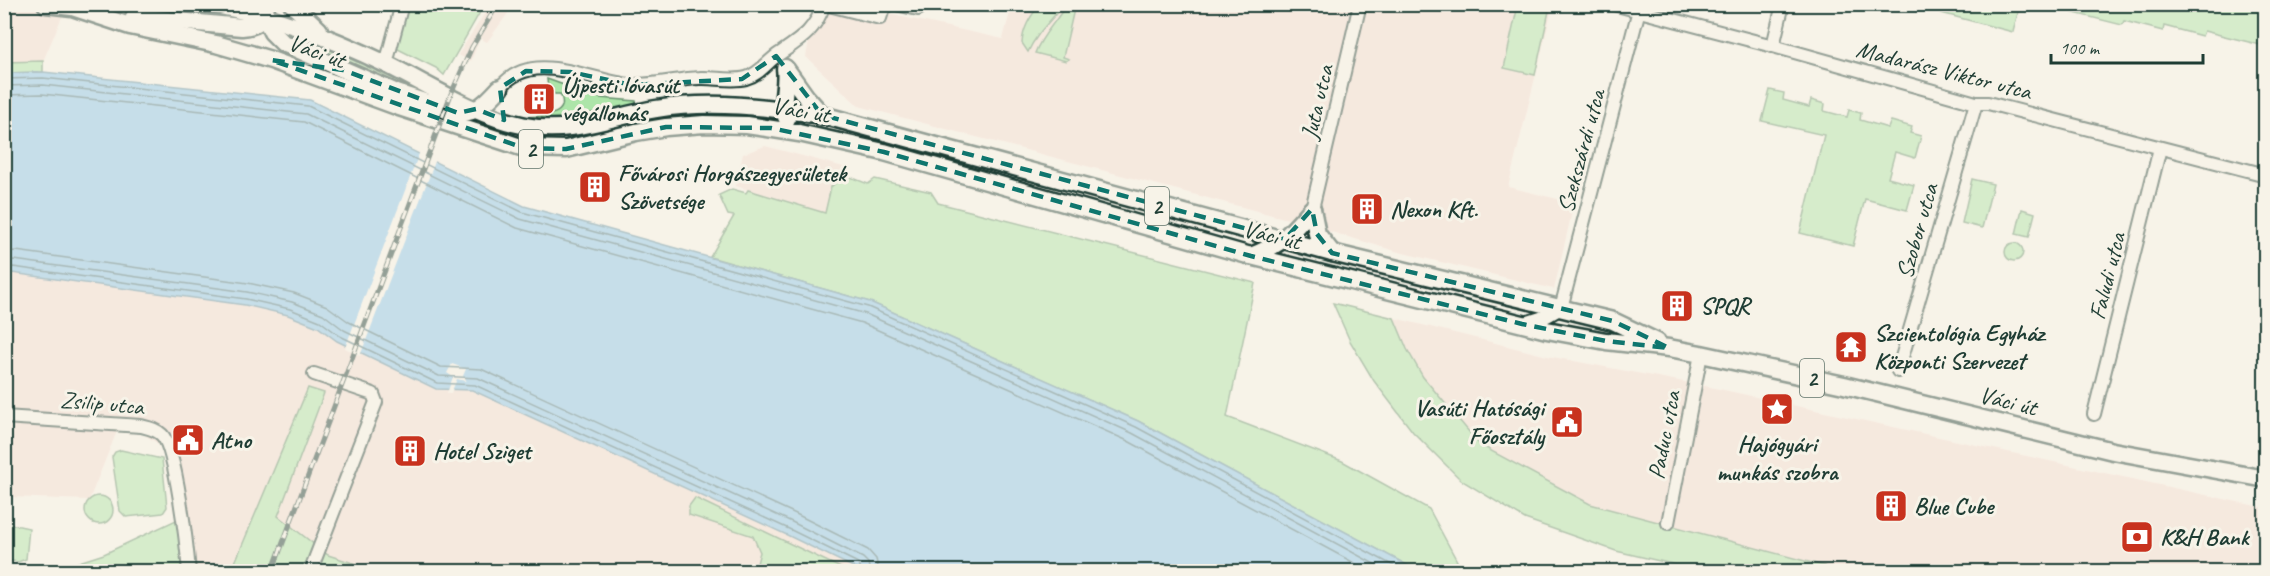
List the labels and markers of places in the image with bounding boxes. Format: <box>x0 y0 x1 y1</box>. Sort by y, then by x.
place label: Újpesti lóvasút végállomás <box>562 70 682 128</box>
building icon: Újpesti lóvasút végállomás <box>521 81 557 117</box>
place label: Fővárosi Horgászegyesületek Szövetsége <box>618 158 848 216</box>
building icon: Fővárosi Horgászegyesületek Szövetsége <box>577 169 613 205</box>
building icon: Nexon Kft. <box>1349 191 1385 227</box>
place label: Nexon Kft. <box>1390 194 1479 224</box>
building icon: SPQR <box>1659 288 1695 324</box>
place label: SPQR <box>1700 291 1753 321</box>
place label: Szcientológia Egyház Központi Szervezet <box>1874 318 2047 376</box>
temple icon: Szcientológia Egyház Központi Szervezet <box>1833 329 1869 365</box>
place icon: Hajógyári munkás szobra <box>1759 391 1795 427</box>
place label: Vasúti Hatósági Főosztály <box>1414 393 1547 451</box>
public building icon: Vasúti Hatósági Főosztály <box>1549 404 1585 440</box>
public building icon: Atno <box>170 422 206 458</box>
place label: Atno <box>211 425 253 455</box>
place label: Hajógyári munkás szobra <box>1716 429 1840 487</box>
building icon: Hotel Sziget <box>392 433 428 469</box>
place label: Hotel Sziget <box>433 436 533 466</box>
building icon: Blue Cube <box>1873 488 1909 524</box>
place label: Blue Cube <box>1914 491 1995 521</box>
bank icon: K&H Bank <box>2119 519 2155 555</box>
place label: K&H Bank <box>2160 522 2251 552</box>

